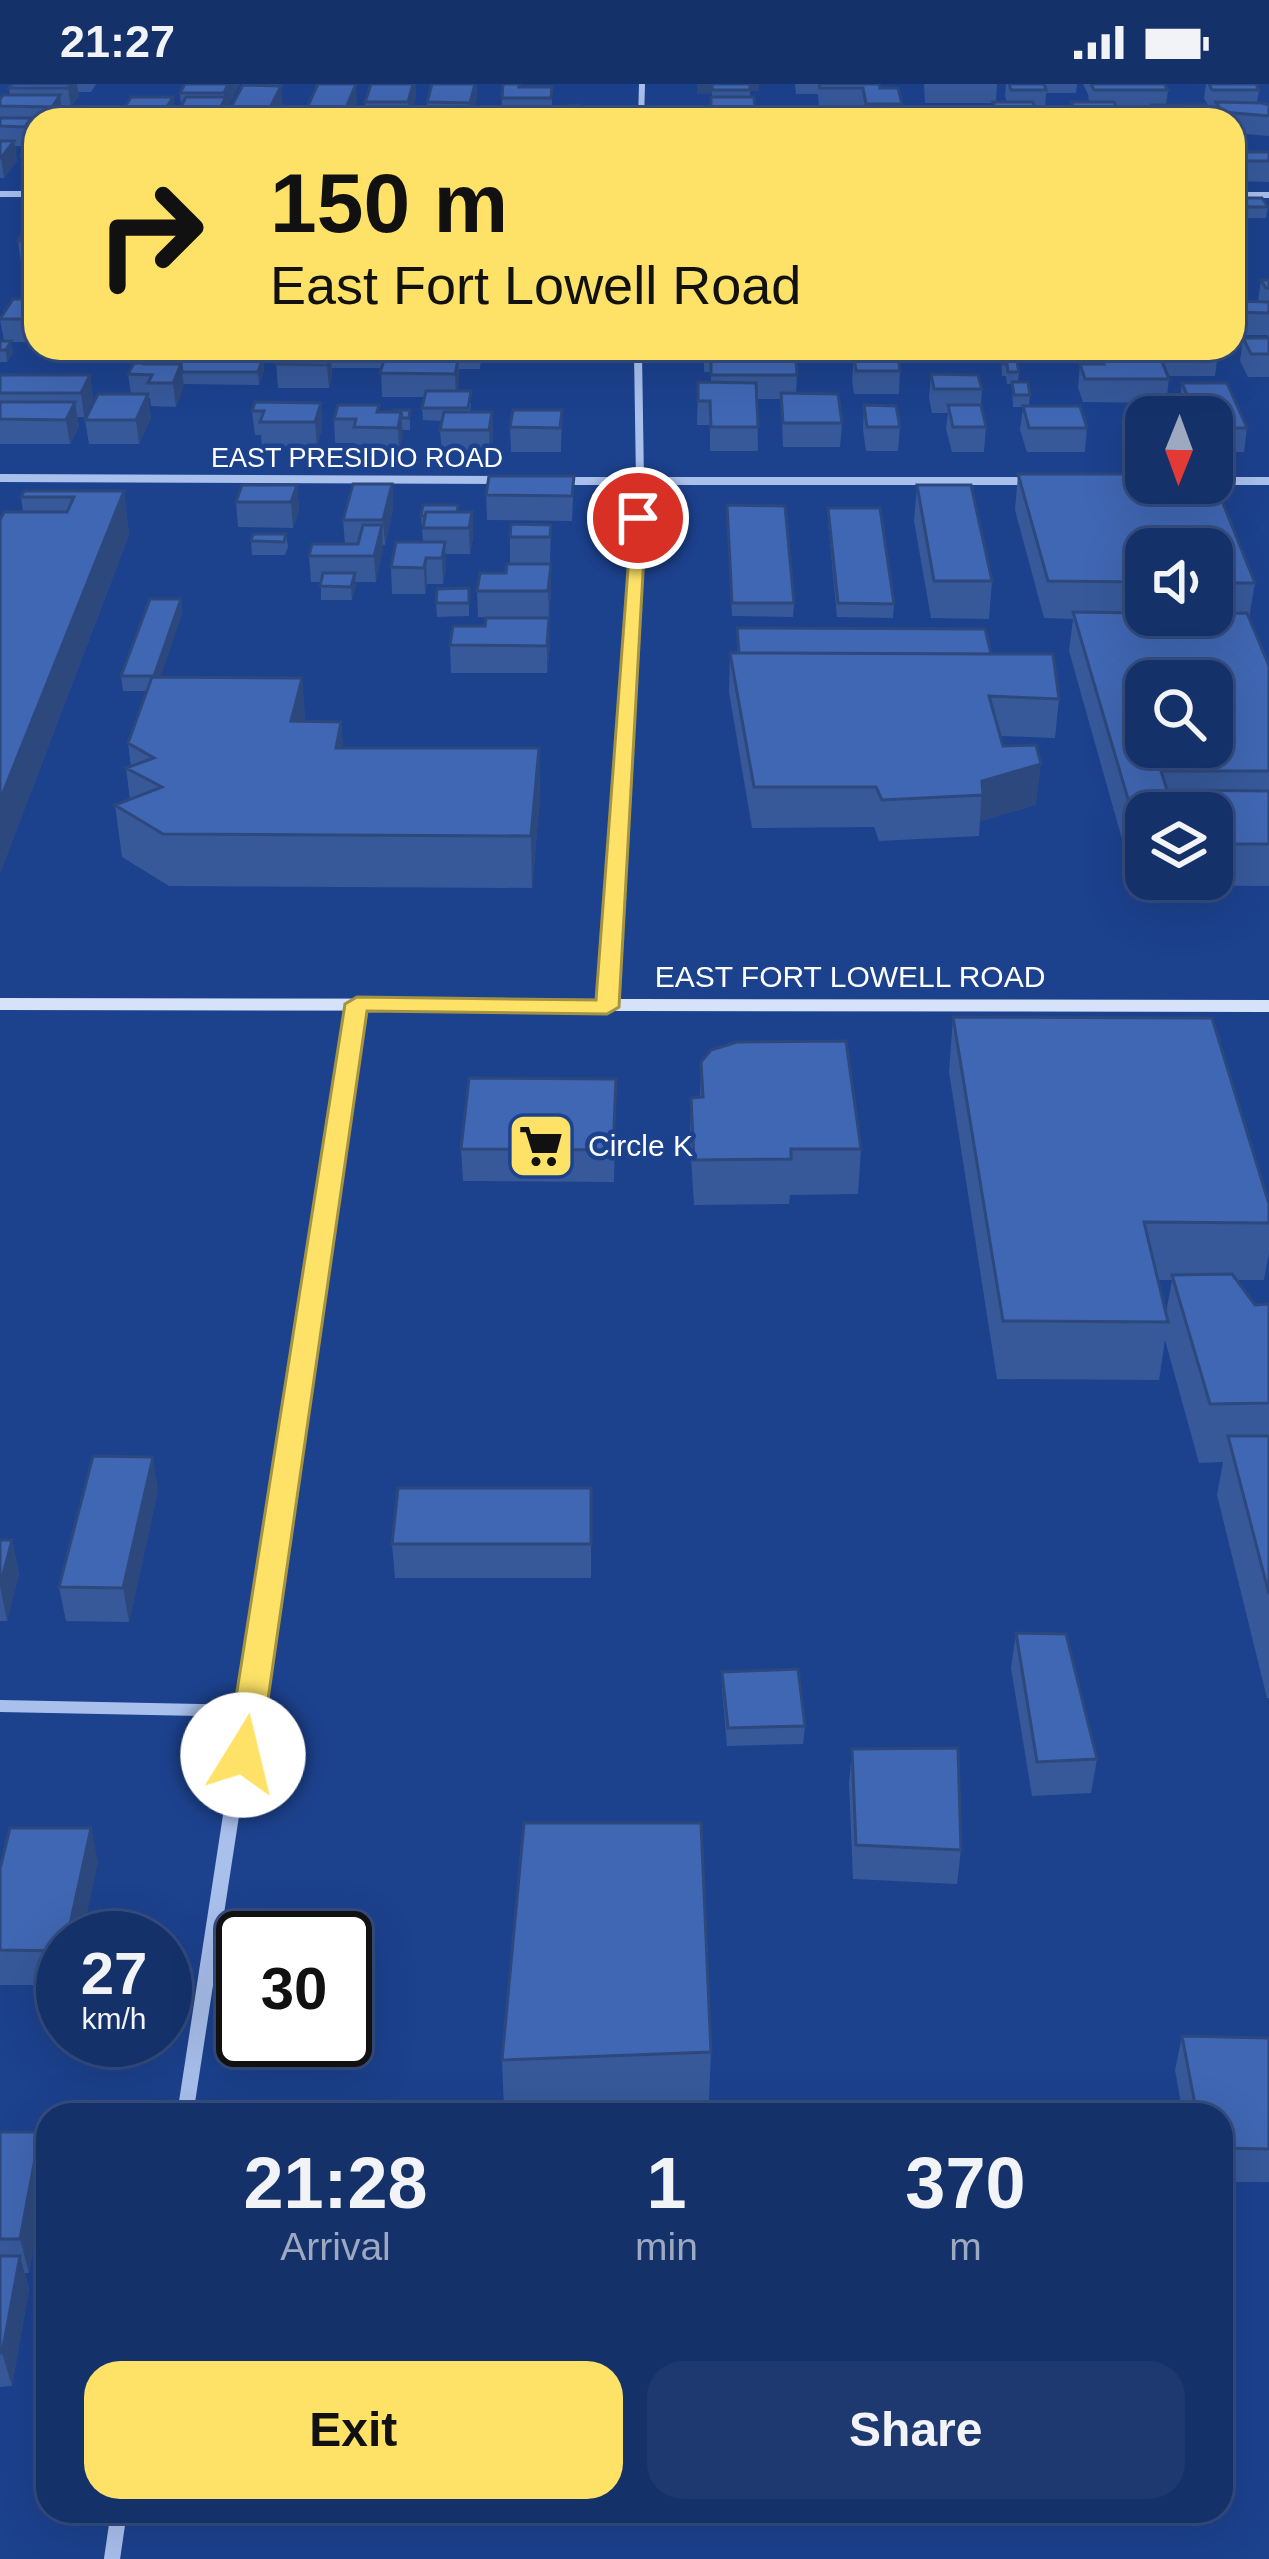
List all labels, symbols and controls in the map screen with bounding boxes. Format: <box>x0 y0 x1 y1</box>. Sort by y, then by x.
text: 21:27 <box>60 16 175 67</box>
icon: right <box>72 156 228 312</box>
text: 150 m <box>270 156 508 250</box>
text: East Fort Lowell Road <box>270 255 801 315</box>
north arrow <box>1125 396 1233 504</box>
map controls <box>1125 396 1233 900</box>
street label: EAST PRESIDIO ROAD <box>211 443 503 473</box>
pin <box>587 467 689 569</box>
icon: arrive <box>605 485 671 551</box>
button: sound <box>1125 528 1233 636</box>
button: search <box>1125 660 1233 768</box>
button: layers <box>1125 792 1233 900</box>
street label: EAST FORT LOWELL ROAD <box>655 960 1045 993</box>
supermarket icon: Circle K <box>506 1111 576 1181</box>
place label: Circle K <box>588 1129 693 1162</box>
position arrow <box>180 1692 306 1818</box>
speed limit sign: 30 <box>216 1911 372 2067</box>
text: 27 <box>81 1940 147 2007</box>
text: km/h <box>81 2002 147 2035</box>
text: 21:28 <box>243 2143 428 2223</box>
text: 1 <box>646 2143 687 2223</box>
text: 370 <box>905 2143 1026 2223</box>
text: Arrival <box>280 2225 391 2268</box>
text: min <box>635 2225 698 2268</box>
text: m <box>949 2225 982 2268</box>
button: Exit <box>84 2361 623 2499</box>
button: Share <box>647 2361 1185 2499</box>

